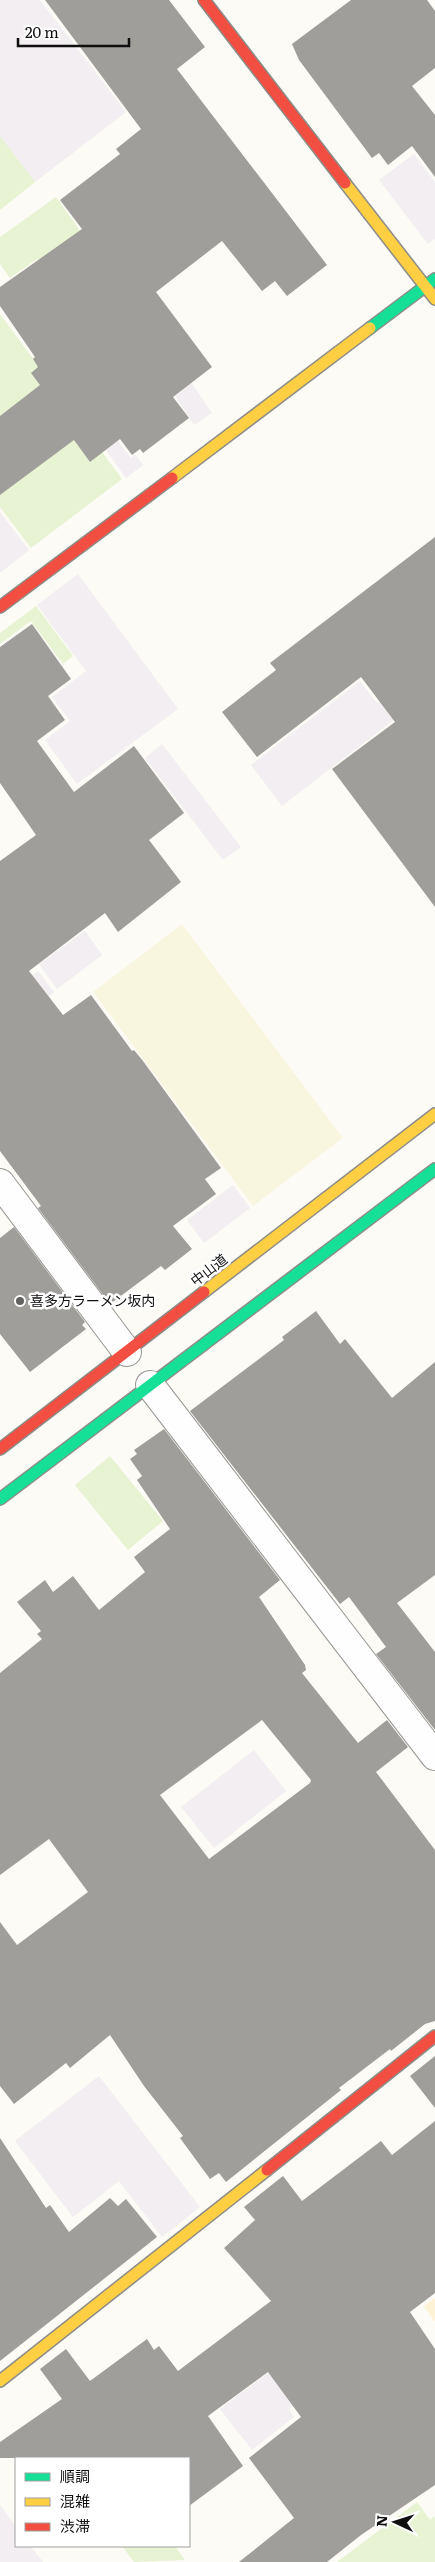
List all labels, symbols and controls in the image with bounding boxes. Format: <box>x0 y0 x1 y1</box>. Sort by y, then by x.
scale bar <box>18 15 129 47</box>
text: 20 m <box>25 20 59 43</box>
street label: 中山道 <box>186 1248 231 1290</box>
place label: 喜多方ラーメン坂内 <box>30 1290 155 1310</box>
marker: 喜多方ラーメン坂内 <box>14 1295 26 1307</box>
legend <box>15 2457 190 2547</box>
text: 順調 <box>60 2464 90 2487</box>
text: 混雑 <box>60 2489 90 2512</box>
north arrow <box>370 2497 420 2547</box>
text: 渋滞 <box>60 2514 90 2537</box>
text: N <box>371 2514 391 2528</box>

